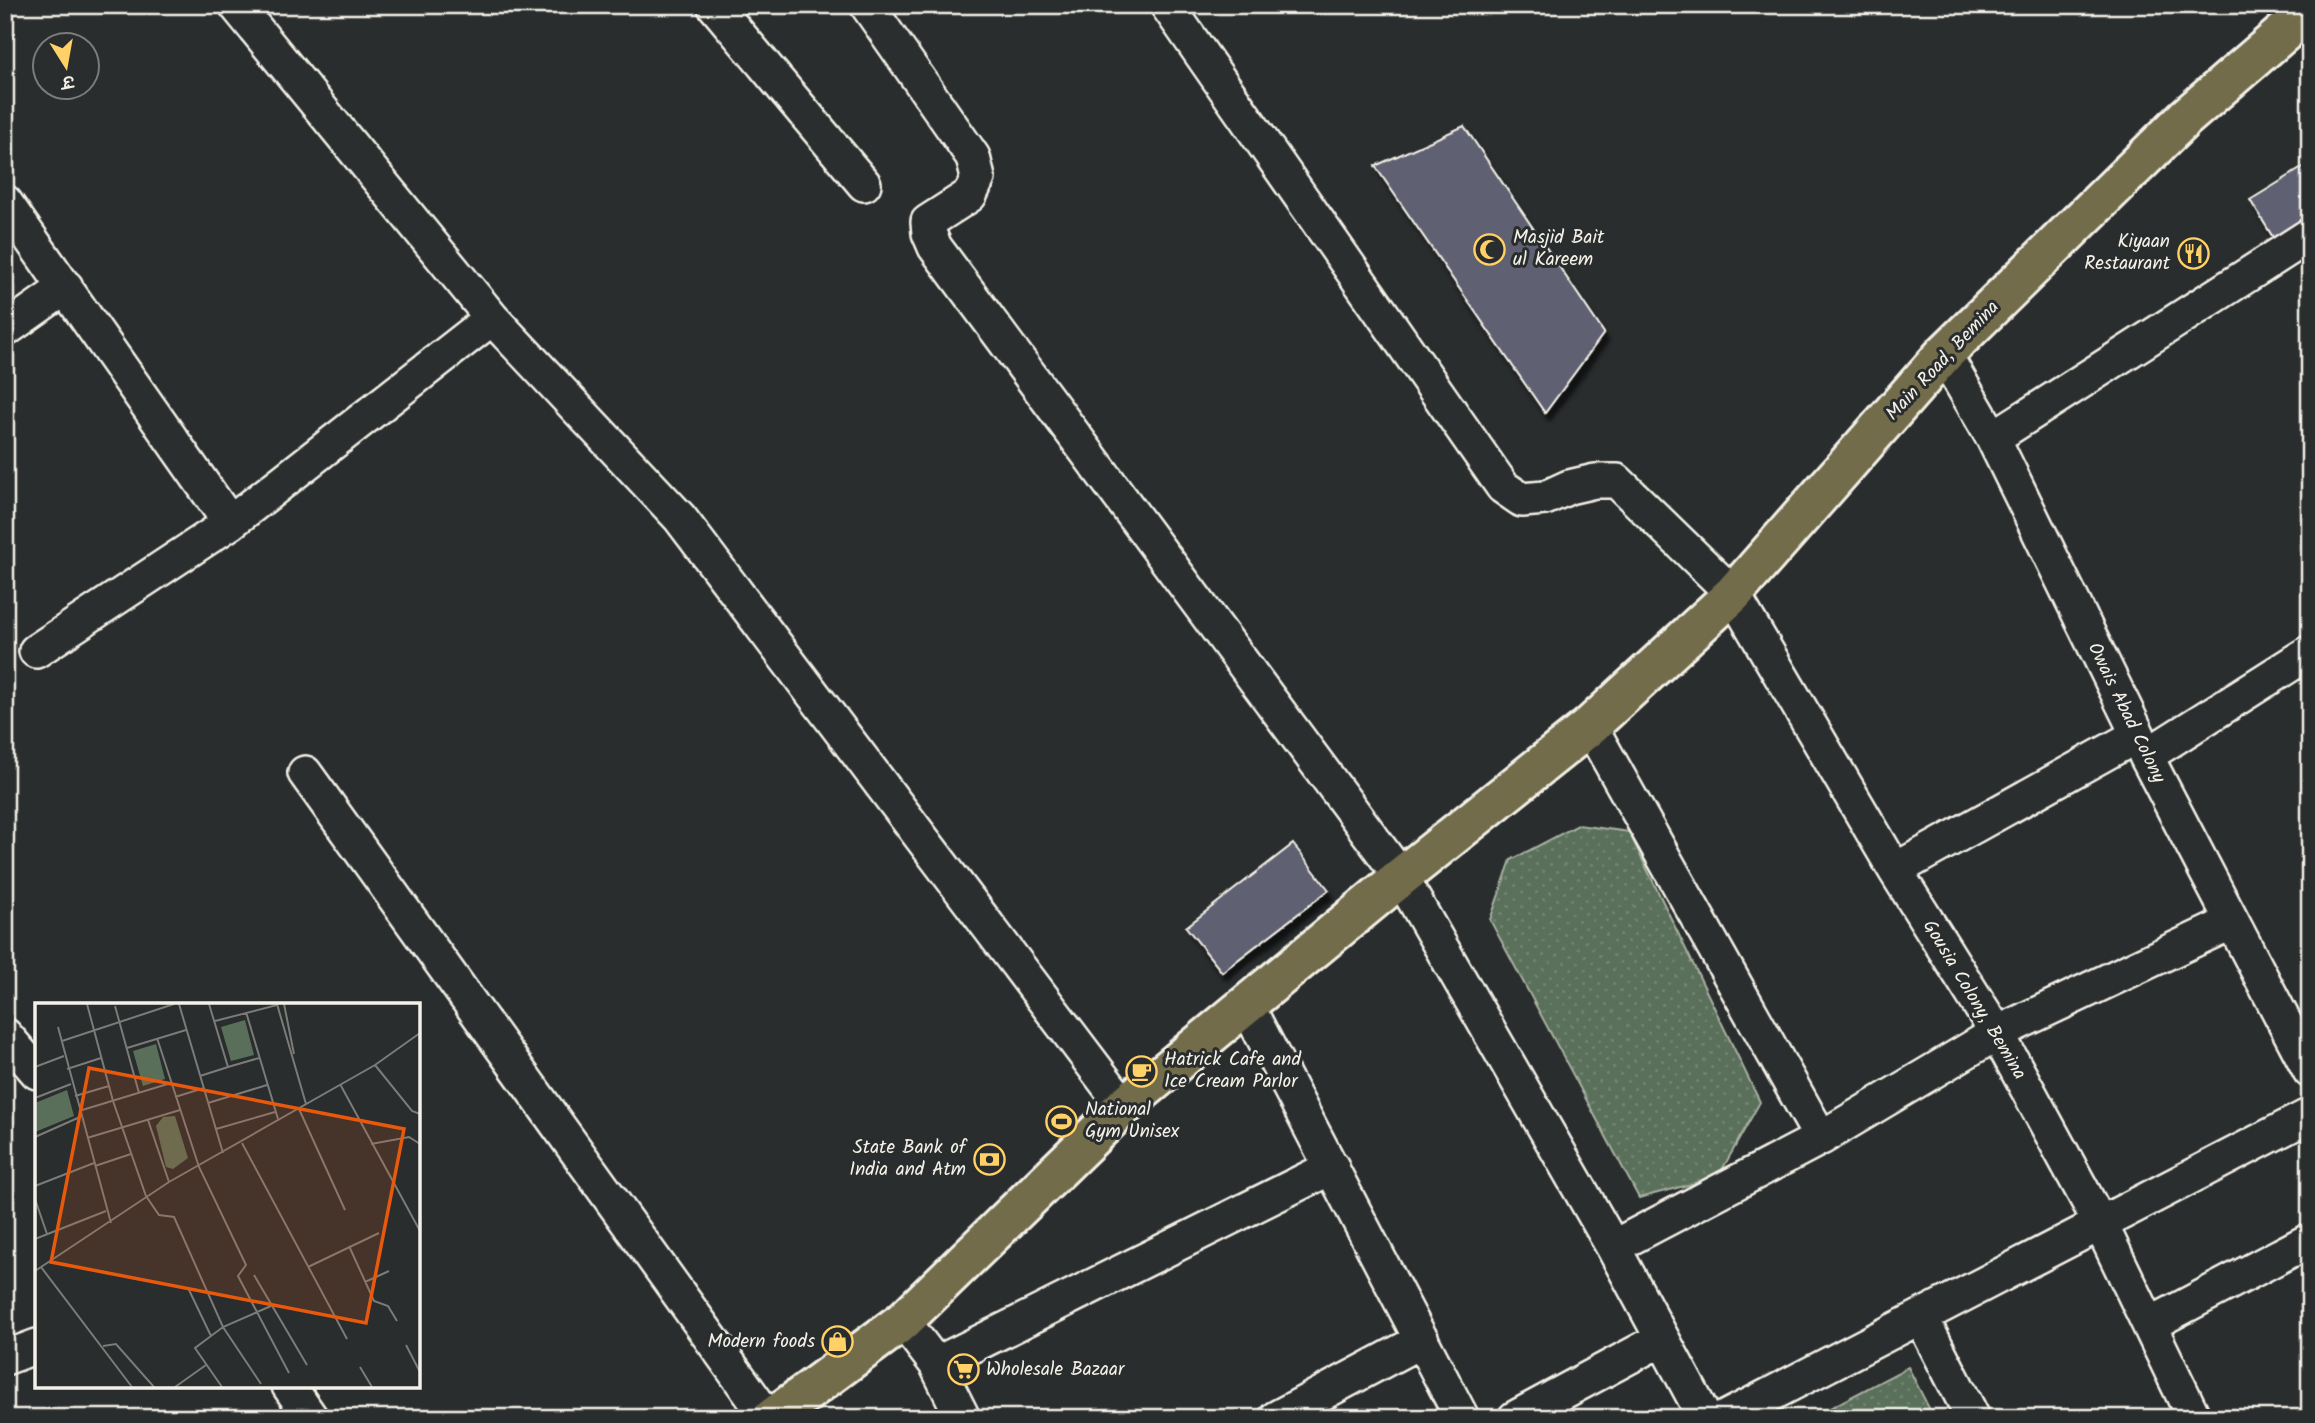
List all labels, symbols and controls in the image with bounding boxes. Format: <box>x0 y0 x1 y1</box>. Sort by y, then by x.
north arrow <box>32 32 102 102</box>
text: उ <box>56 65 78 97</box>
place label: Masjid Bait ul Kareem <box>1513 223 1605 275</box>
place label: Kiyaan Restaurant <box>2084 227 2171 279</box>
mosque icon: Masjid Bait ul Kareem <box>1473 232 1507 266</box>
restaurant icon: Kiyaan Restaurant <box>2176 236 2210 270</box>
street label: Main Road, Bemina <box>1879 294 2007 428</box>
street label: Owais Abad Colony <box>2079 637 2174 789</box>
street label: Gousia Colony, Bemina <box>1914 914 2034 1086</box>
inset map <box>35 1003 420 1388</box>
place label: Hatrick Cafe and Ice Cream Parlor <box>1164 1045 1301 1097</box>
cafe icon: Hatrick Cafe and Ice Cream Parlor <box>1124 1054 1158 1088</box>
place label: National Gym Unisex <box>1085 1095 1180 1147</box>
sports icon: National Gym Unisex <box>1045 1104 1079 1138</box>
place label: State Bank of India and Atm <box>849 1133 968 1185</box>
bank icon: State Bank of India and Atm <box>972 1142 1006 1176</box>
shop icon: Modern foods <box>821 1325 855 1359</box>
place label: Modern foods <box>707 1327 815 1357</box>
supermarket icon: Wholesale Bazaar <box>946 1353 980 1387</box>
place label: Wholesale Bazaar <box>986 1355 1126 1385</box>

